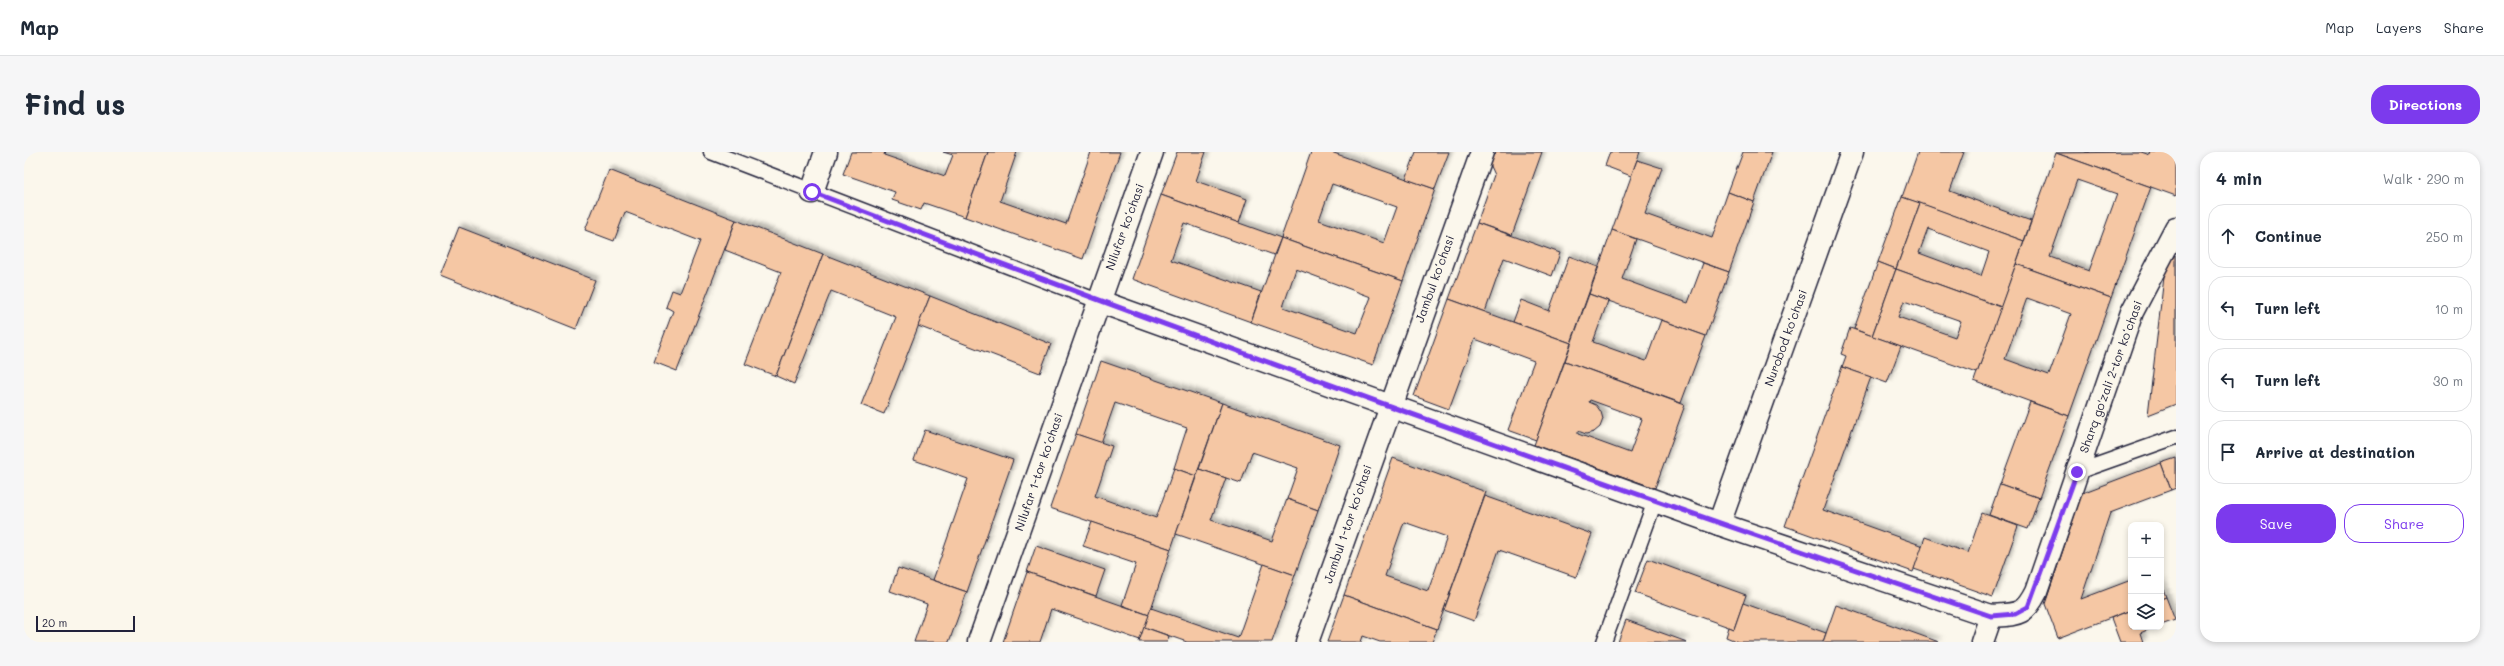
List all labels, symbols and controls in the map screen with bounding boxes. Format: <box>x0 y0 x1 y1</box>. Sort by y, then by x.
text: Map <box>20 15 59 40</box>
text: Map <box>2325 18 2354 37</box>
text: Layers <box>2376 18 2422 37</box>
text: Share <box>2444 18 2484 37</box>
button: Directions <box>2371 85 2480 124</box>
text: Find us <box>24 86 125 122</box>
text: 4 min <box>2216 167 2262 189</box>
text: Walk · 290 m <box>2383 170 2464 187</box>
street label: Nilufar koʻchasi <box>1101 181 1147 272</box>
route start <box>803 183 821 201</box>
icon: ahead <box>2217 225 2239 247</box>
text: Continue <box>2255 226 2322 246</box>
text: 250 m <box>2426 228 2463 245</box>
street label: Jambul koʻchasi <box>1411 233 1457 325</box>
street label: Nurobod koʻchasi <box>1760 287 1810 388</box>
icon: left <box>2217 297 2239 319</box>
street label: Sharq go'zali 2-tor koʻchasi <box>2075 298 2145 455</box>
text: Turn left <box>2255 298 2320 318</box>
text: 10 m <box>2435 300 2463 317</box>
icon: left <box>2217 369 2239 391</box>
text: Turn left <box>2255 370 2320 390</box>
text: 30 m <box>2433 372 2463 389</box>
street label: Nilufar 1-tor koʻchasi <box>1010 410 1066 533</box>
icon: arrive <box>2217 441 2239 463</box>
text: Arrive at destination <box>2255 442 2415 462</box>
street label: Jambul 1-tor koʻchasi <box>1319 462 1375 585</box>
route end <box>2068 463 2086 481</box>
button: Save <box>2216 504 2336 543</box>
button: Share <box>2344 504 2464 543</box>
map controls <box>2128 522 2164 630</box>
button: + <box>2128 522 2164 558</box>
button: − <box>2128 558 2164 594</box>
button: layers <box>2128 594 2164 630</box>
scale bar <box>36 614 135 633</box>
text: 20 m <box>42 615 67 630</box>

